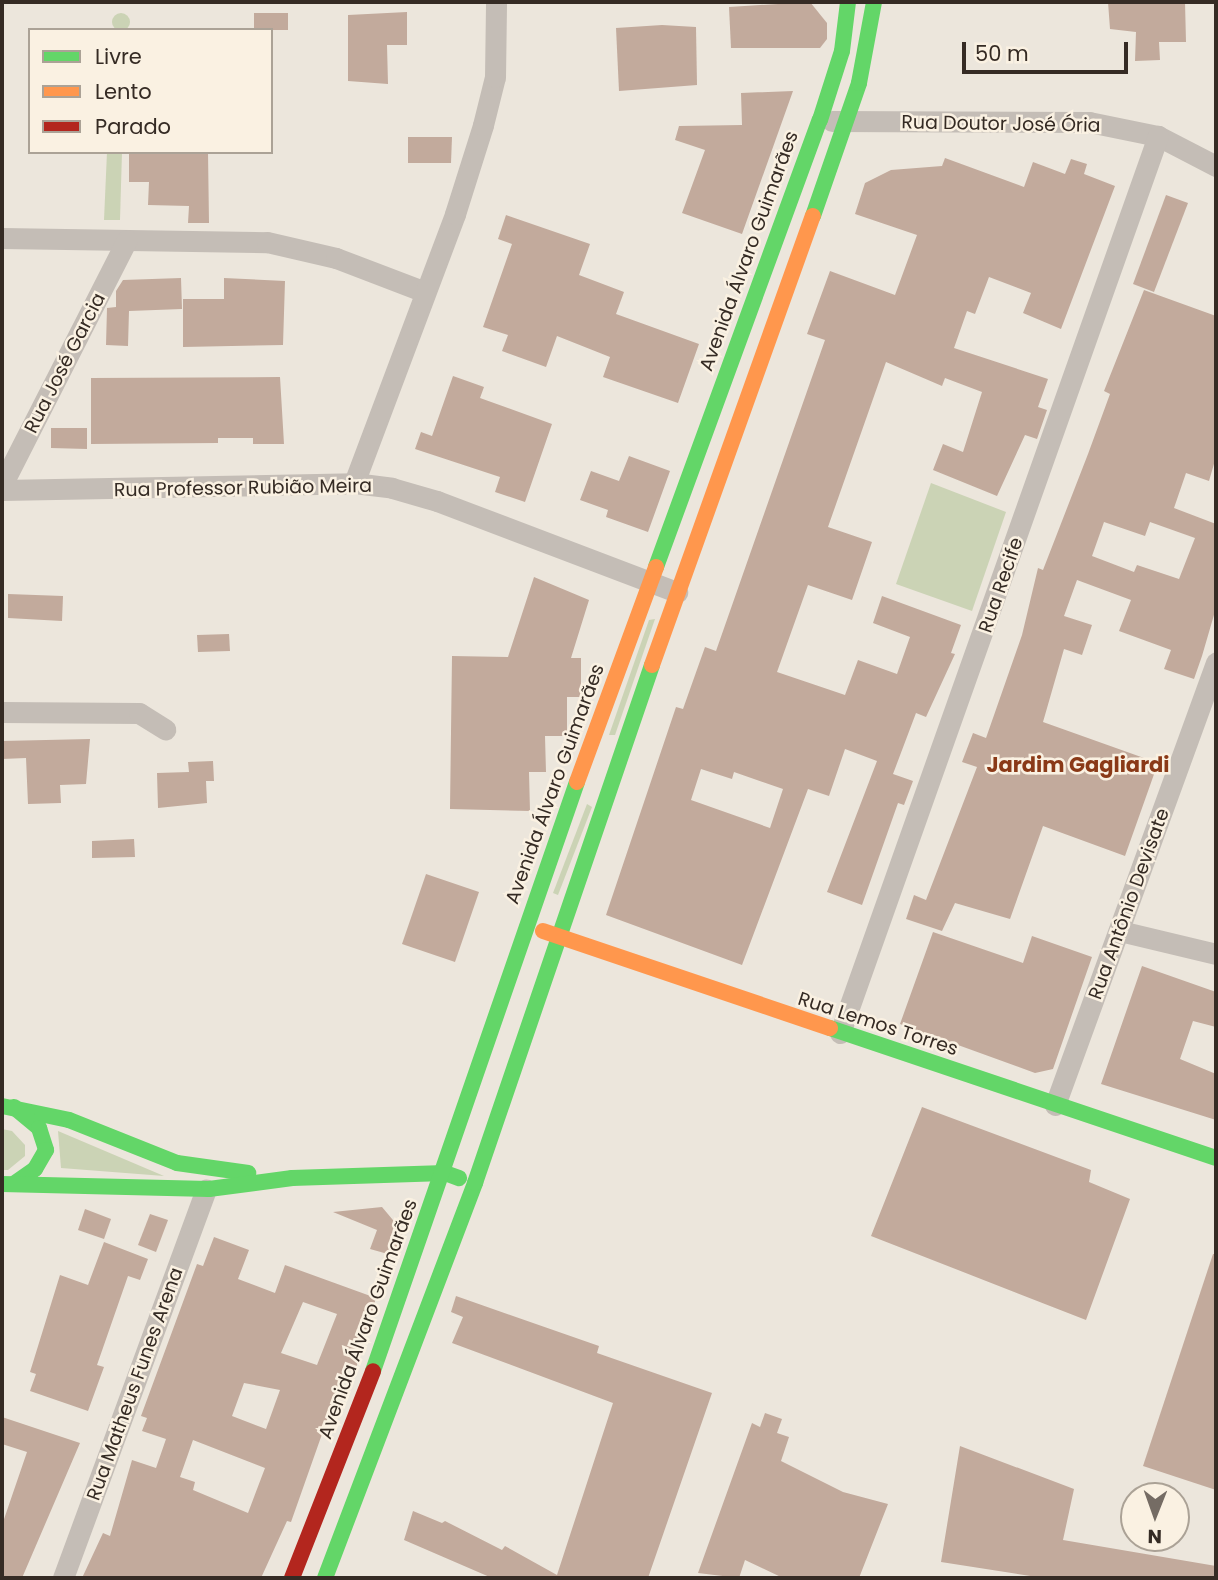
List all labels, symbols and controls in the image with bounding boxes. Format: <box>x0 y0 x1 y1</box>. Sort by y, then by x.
legend <box>28 28 273 154</box>
scale bar <box>966 28 1132 72</box>
text: 50 m <box>975 39 1029 68</box>
text: Livre <box>95 42 142 71</box>
text: Lento <box>95 77 152 106</box>
street label: Rua Doutor José Ória <box>901 111 1101 137</box>
text: Parado <box>95 112 171 141</box>
street label: Avenida Álvaro Guimarães <box>695 128 803 374</box>
street label: Rua José Garcia <box>20 289 110 437</box>
street label: Rua Professor Rubião Meira <box>114 474 372 502</box>
street label: Rua Recife <box>974 534 1028 636</box>
street label: Avenida Álvaro Guimarães <box>501 661 609 907</box>
district label: Jardim Gagliardi <box>986 752 1170 778</box>
street label: Rua Antônio Devisate <box>1084 805 1174 1003</box>
street label: Rua Lemos Torres <box>795 987 961 1061</box>
street label: Avenida Álvaro Guimarães <box>314 1196 422 1442</box>
street label: Rua Matheus Funes Arena <box>82 1264 188 1504</box>
north arrow <box>1120 1482 1190 1552</box>
text: N <box>1147 1523 1162 1550</box>

